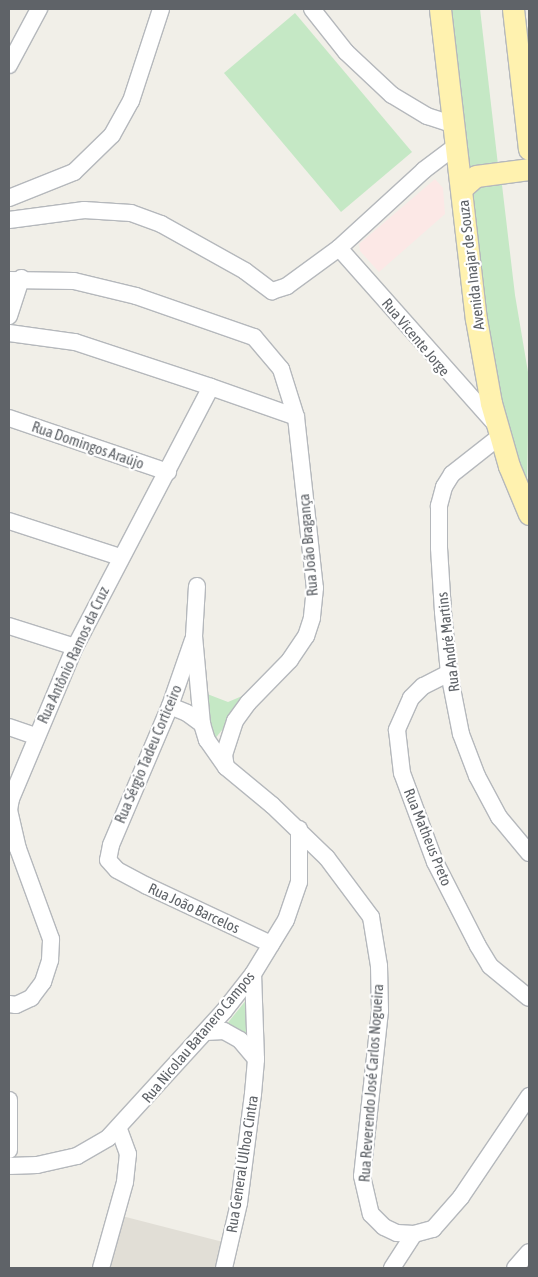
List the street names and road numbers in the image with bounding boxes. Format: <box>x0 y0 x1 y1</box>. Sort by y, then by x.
street label: Avenida Inajar de Souza <box>454 199 488 331</box>
street label: Rua Vicente Jorge <box>378 294 454 380</box>
street label: Rua Domingos Araújo <box>30 417 146 473</box>
street label: Rua João Bragança <box>295 493 321 597</box>
street label: Rua Antônio Ramos da Cruz <box>33 584 113 726</box>
street label: Rua André Martins <box>433 591 463 693</box>
street label: Rua Sérgio Tadeu Corticeiro <box>111 682 185 826</box>
street label: Rua Matheus Preto <box>400 786 456 888</box>
street label: Rua João Barcelos <box>145 879 243 937</box>
street label: Rua Nicolau Batanero Campos <box>138 968 258 1106</box>
street label: Rua Reverendo José Carlos Nogueira <box>355 983 387 1183</box>
street label: Rua General Ulhoa Cintra <box>222 1094 262 1234</box>

